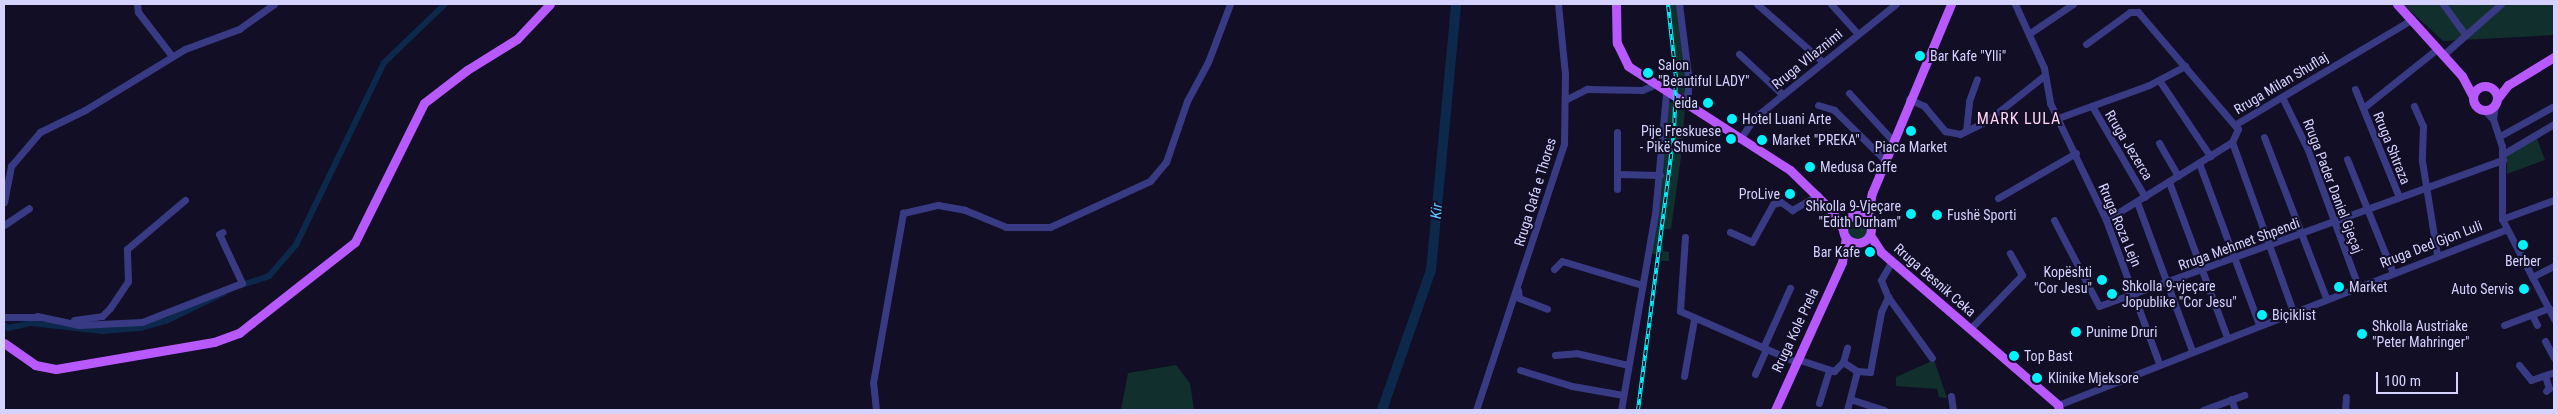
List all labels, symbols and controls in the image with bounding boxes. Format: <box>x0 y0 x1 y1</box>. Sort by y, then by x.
street label: Rruga Vllaznimi <box>1768 25 1846 93</box>
place label: Bar Kafe "Ylli" <box>1930 48 2006 64</box>
street label: Rruga Milan Shuflaj <box>2231 48 2331 118</box>
marker: Bar Kafe "Ylli" <box>1914 50 1926 62</box>
place label: Salon "Beautiful LADY" <box>1658 57 1750 90</box>
marker: Salon "Beautiful LADY" <box>1642 67 1654 79</box>
place label: eida <box>1675 95 1698 111</box>
marker: eida <box>1702 97 1714 109</box>
street label: Rruga Jezerca <box>2102 107 2156 183</box>
district label: MARK LULA <box>1976 109 2062 129</box>
street label: Rruga Shtraza <box>2370 109 2414 187</box>
place label: Hotel Luani Arte <box>1742 111 1831 127</box>
marker: Hotel Luani Arte <box>1726 113 1738 125</box>
street label: Rruga Pader Daniel Gjeçaj <box>2300 116 2366 256</box>
place label: Pije Freskuese - Pikë Shumice <box>1640 123 1721 156</box>
marker: Piaca Market <box>1905 125 1917 137</box>
place label: Market "PREKA" <box>1772 132 1860 148</box>
marker: Pije Freskuese - Pikë Shumice <box>1725 133 1737 145</box>
marker: Market "PREKA" <box>1756 134 1768 146</box>
street label: Rruga Qafa e Thores <box>1510 136 1560 248</box>
place label: Piaca Market <box>1875 139 1947 155</box>
place label: Medusa Caffe <box>1820 159 1897 175</box>
marker: Medusa Caffe <box>1804 161 1816 173</box>
street label: Rruga Roza Lejn <box>2095 181 2145 269</box>
place label: ProLive <box>1739 186 1780 202</box>
marker: ProLive <box>1784 188 1796 200</box>
place label: Shkolla 9-Vjeçare "Edith Durham" <box>1805 198 1901 230</box>
water label: Kir <box>1427 202 1447 220</box>
place label: Fushë Sporti <box>1947 207 2016 223</box>
marker: Shkolla 9-Vjeçare "Edith Durham" <box>1905 208 1917 220</box>
marker: Fushë Sporti <box>1931 209 1943 221</box>
street label: Rruga Mehmet Shpendi <box>2176 214 2302 274</box>
street label: Rruga Ded Gjon Luli <box>2378 217 2484 271</box>
marker: Berber <box>2517 239 2529 251</box>
street label: Rruga Besnik Ceka <box>1891 240 1979 320</box>
place label: Bar Kafe <box>1813 244 1860 260</box>
marker: Bar Kafe <box>1864 246 1876 258</box>
place label: Berber <box>2505 253 2541 269</box>
place label: Kopështi "Cor Jesu" <box>2034 264 2092 296</box>
marker: Kopështi "Cor Jesu" <box>2096 274 2108 286</box>
place label: Shkolla 9-vjeçare Jopublike "Cor Jesu" <box>2122 278 2237 310</box>
place label: Market <box>2349 279 2387 295</box>
marker: Market <box>2333 281 2345 293</box>
place label: Auto Servis <box>2451 281 2514 297</box>
marker: Auto Servis <box>2518 283 2530 295</box>
street label: Rruga Kole Prela <box>1768 285 1822 375</box>
marker: Shkolla 9-vjeçare Jopublike "Cor Jesu" <box>2106 288 2118 300</box>
place label: Biçiklist <box>2272 307 2316 323</box>
marker: Biçiklist <box>2256 309 2268 321</box>
place label: Shkolla Austriake "Peter Mahringer" <box>2372 318 2470 351</box>
place label: Punime Druri <box>2086 324 2157 340</box>
marker: Punime Druri <box>2070 326 2082 338</box>
marker: Shkolla Austriake "Peter Mahringer" <box>2356 328 2368 340</box>
place label: Top Bast <box>2024 348 2073 364</box>
marker: Top Bast <box>2008 350 2020 362</box>
scale bar <box>2378 362 2460 394</box>
place label: Klinike Mjeksore <box>2048 370 2139 386</box>
marker: Klinike Mjeksore <box>2030 371 2044 385</box>
text: 100 m <box>2384 372 2421 390</box>

